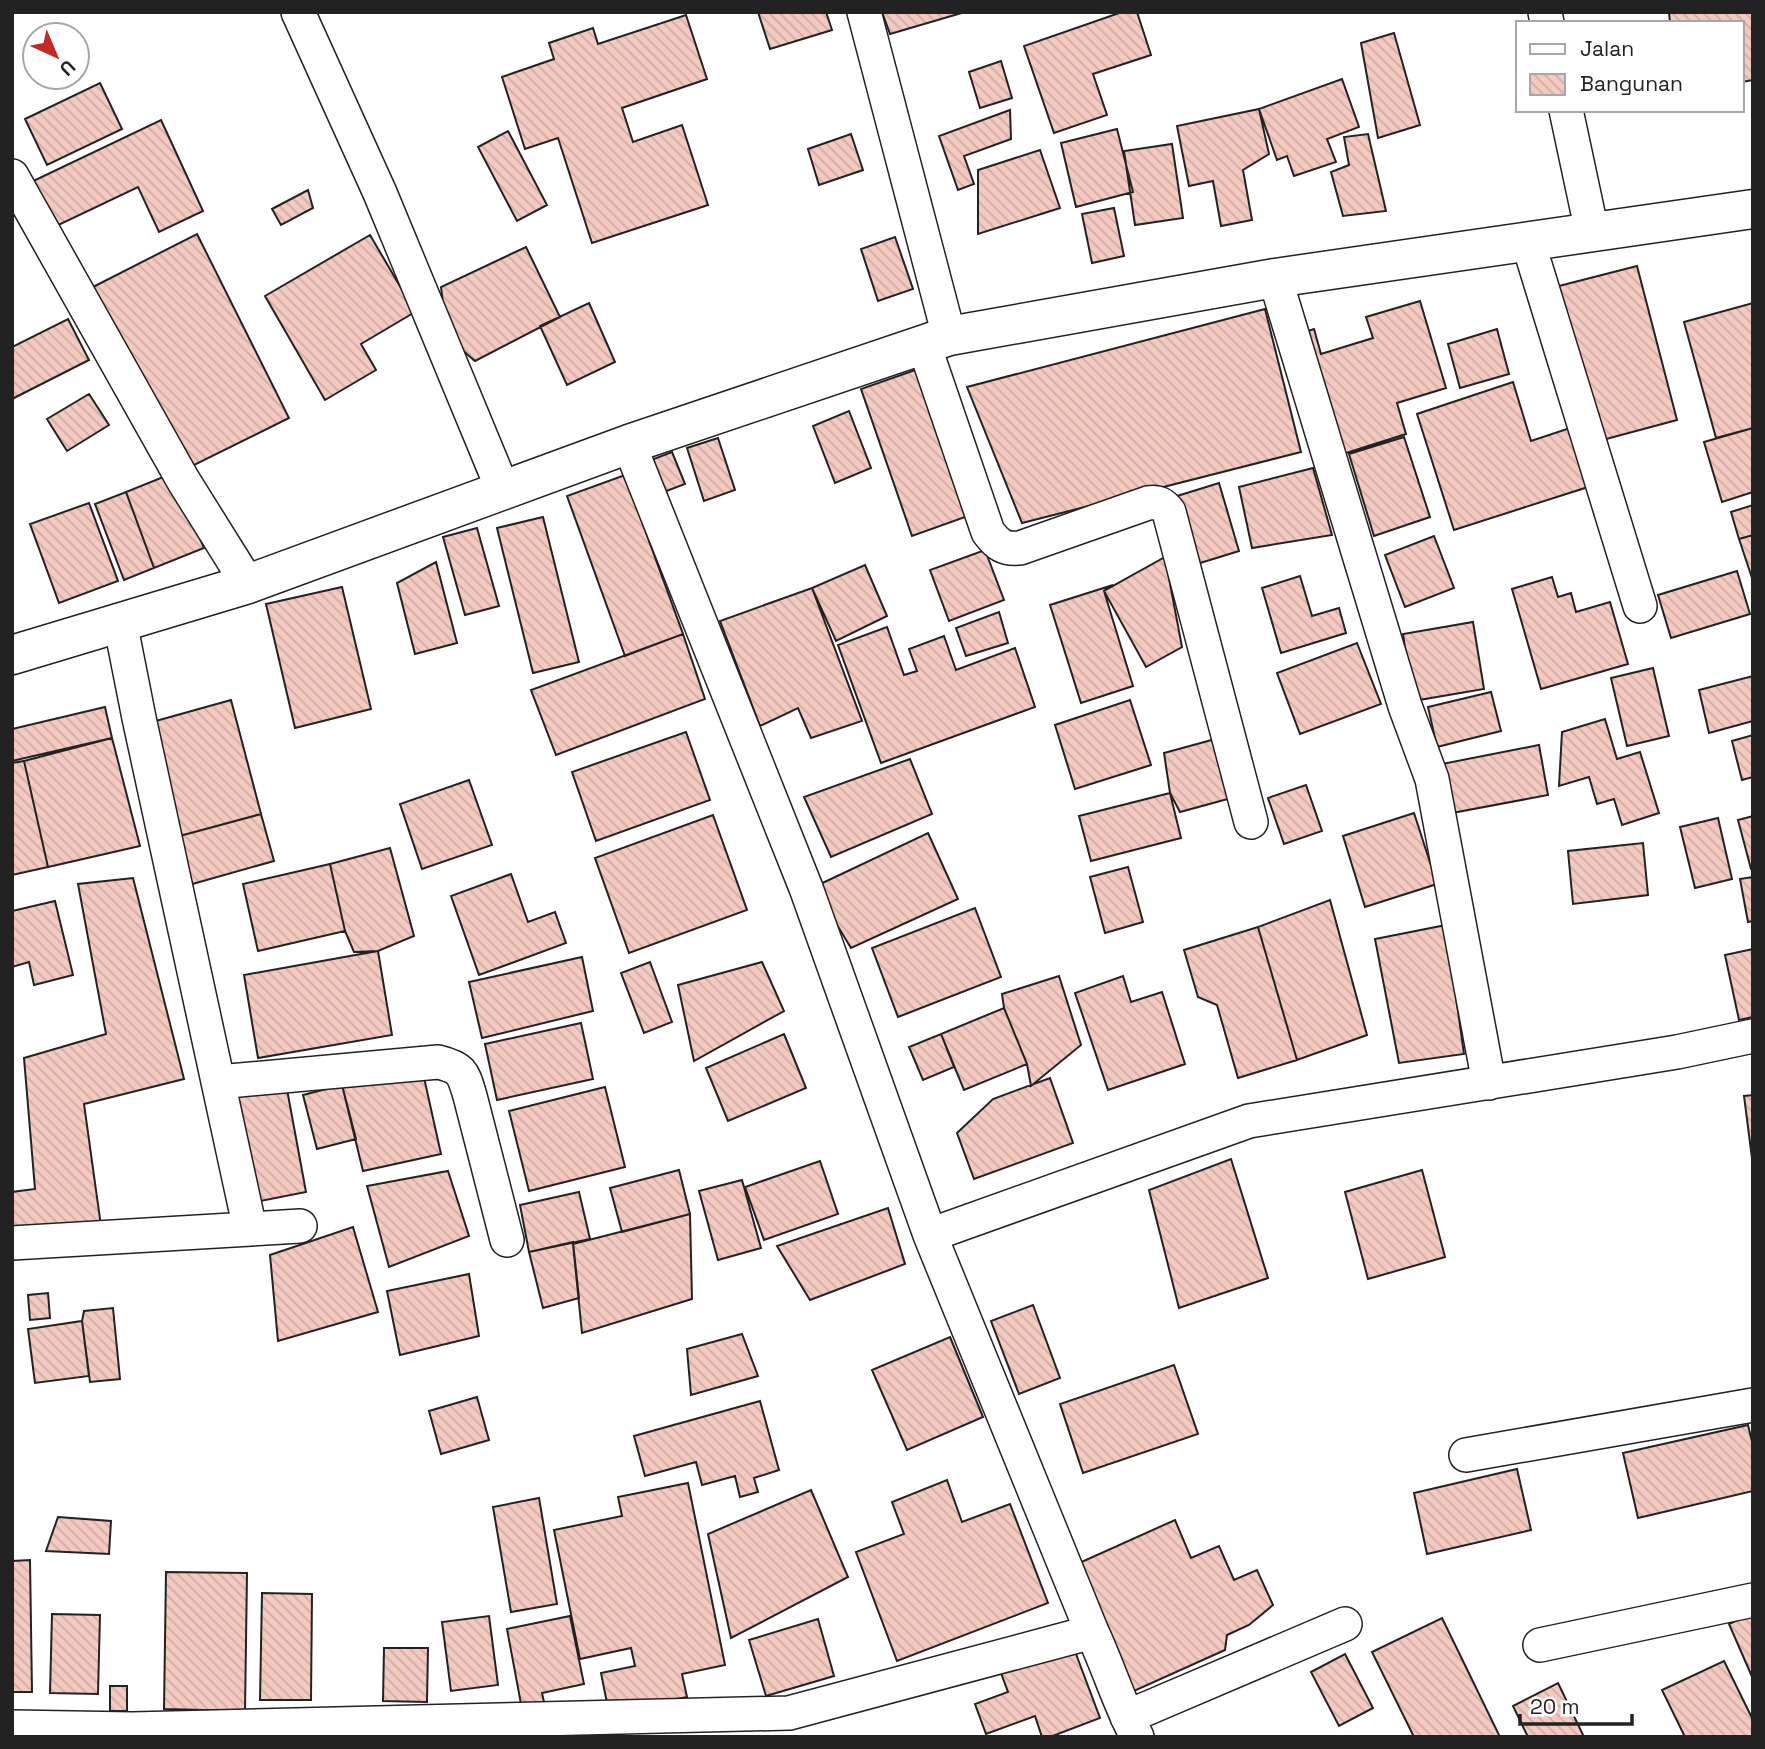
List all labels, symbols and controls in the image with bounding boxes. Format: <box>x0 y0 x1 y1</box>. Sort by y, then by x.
north arrow <box>21 21 91 91</box>
legend <box>1516 21 1744 112</box>
text: Jalan <box>1580 35 1634 62</box>
text: U <box>54 54 81 81</box>
text: Bangunan <box>1580 70 1683 97</box>
scale bar <box>1520 1682 1632 1726</box>
text: 20 m <box>1530 1693 1580 1720</box>

